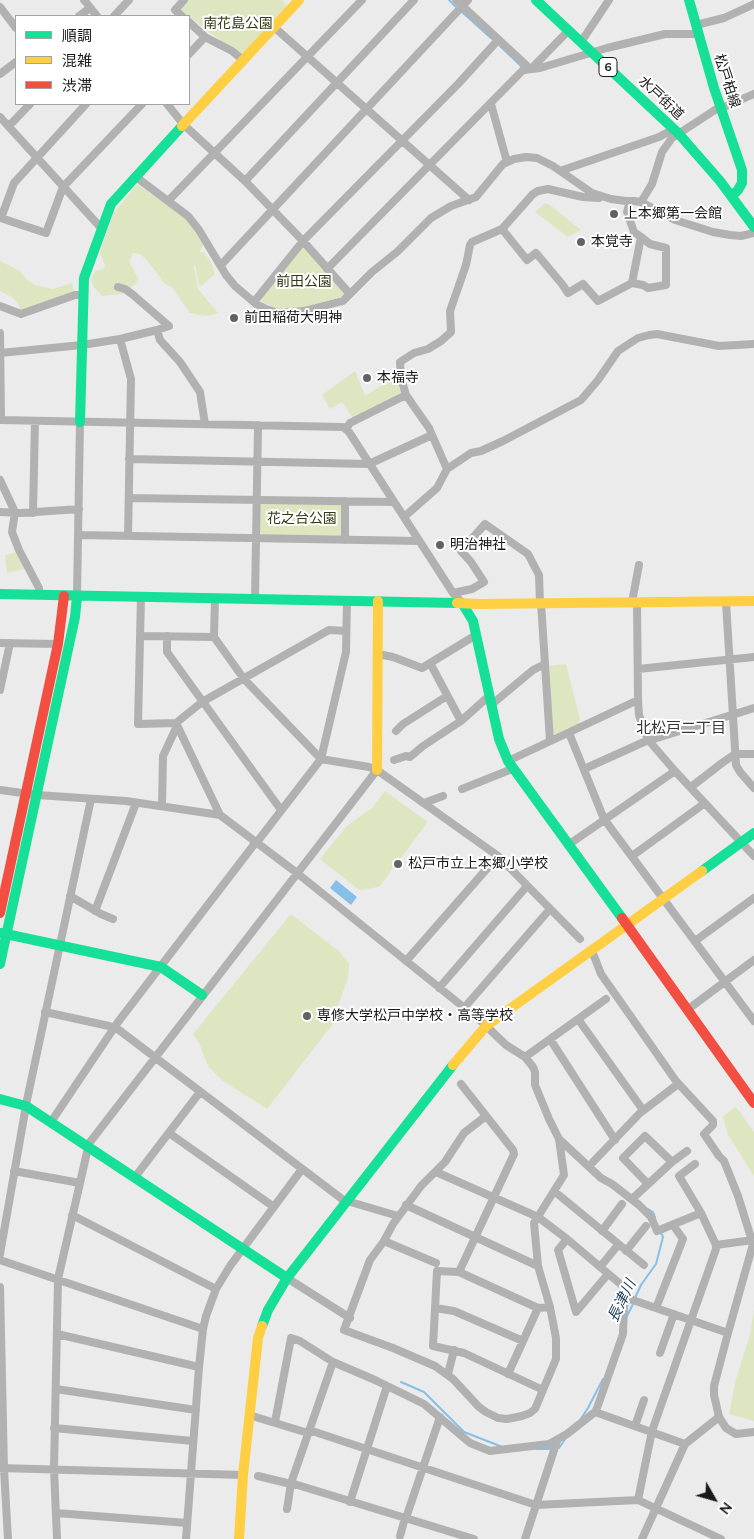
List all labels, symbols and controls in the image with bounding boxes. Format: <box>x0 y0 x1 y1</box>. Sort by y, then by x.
legend <box>15 15 190 105</box>
park label: 南花島公園 <box>203 16 273 32</box>
text: 順調 <box>62 26 92 45</box>
text: 混雑 <box>62 51 92 70</box>
street label: 松戸柏線 <box>710 52 744 110</box>
road number: 6 <box>599 58 617 76</box>
street label: 水戸街道 <box>635 73 687 123</box>
text: 渋滞 <box>62 76 92 95</box>
place label: 上本郷第一会館 <box>624 206 722 222</box>
marker: 上本郷第一会館 <box>608 208 620 220</box>
place label: 本覚寺 <box>591 234 633 250</box>
marker: 本覚寺 <box>575 236 587 248</box>
park label: 前田公園 <box>276 274 332 290</box>
place label: 前田稲荷大明神 <box>244 310 342 326</box>
marker: 前田稲荷大明神 <box>228 312 240 324</box>
place label: 本福寺 <box>377 370 419 386</box>
marker: 本福寺 <box>361 372 373 384</box>
park label: 花之台公園 <box>267 511 337 527</box>
place label: 明治神社 <box>450 537 506 553</box>
marker: 明治神社 <box>434 539 446 551</box>
district label: 北松戸二丁目 <box>636 719 726 737</box>
place label: 松戸市立上本郷小学校 <box>408 856 548 872</box>
marker: 松戸市立上本郷小学校 <box>392 858 404 870</box>
place label: 専修大学松戸中学校・高等学校 <box>317 1008 513 1024</box>
marker: 専修大学松戸中学校・高等学校 <box>301 1010 313 1022</box>
water label: 長津川 <box>604 1277 640 1325</box>
north arrow <box>689 1474 739 1524</box>
text: N <box>715 1499 736 1518</box>

